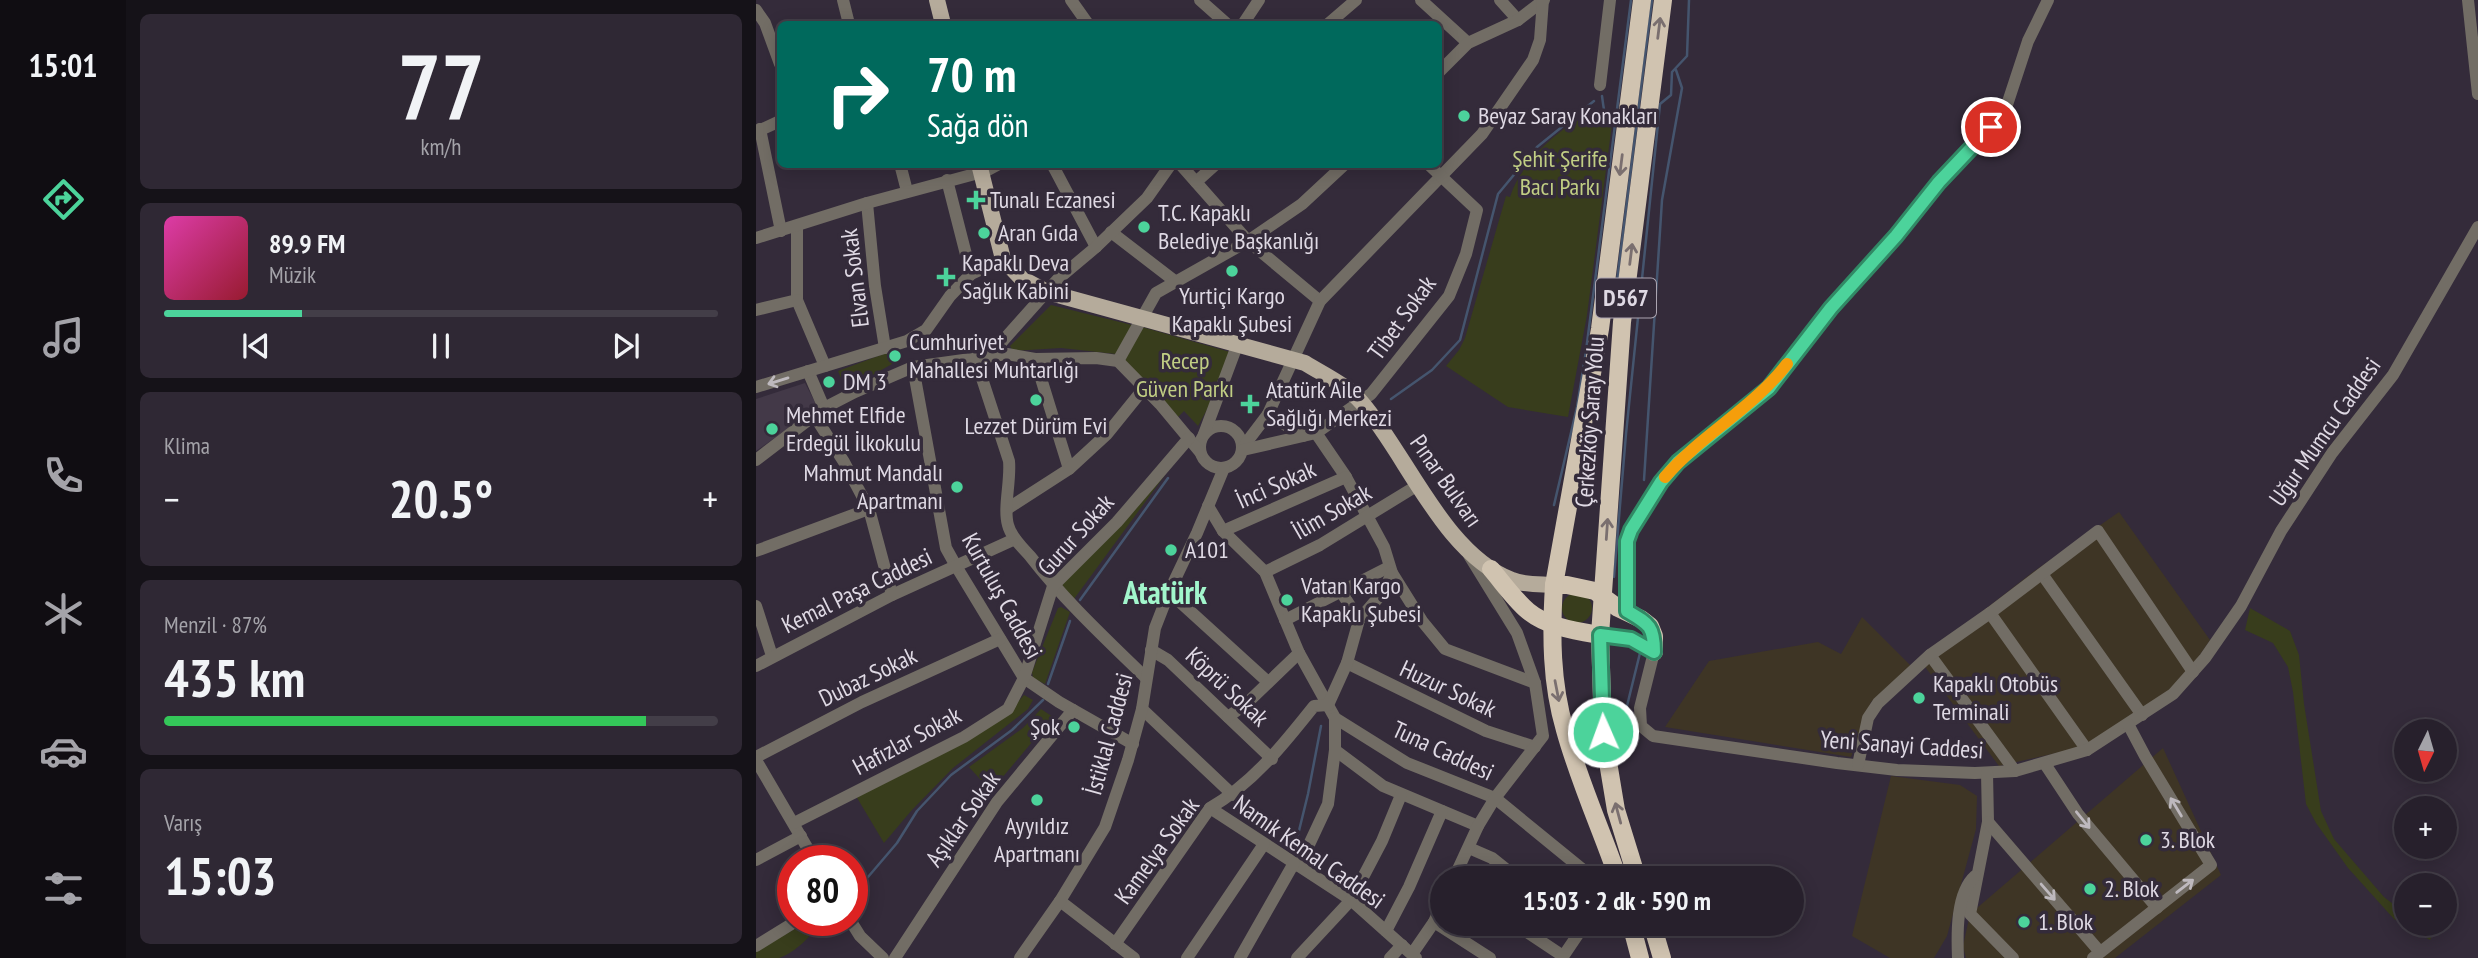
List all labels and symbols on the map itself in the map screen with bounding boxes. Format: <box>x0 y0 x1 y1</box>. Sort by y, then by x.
one-way arrow <box>1653 17 1666 40</box>
pin <box>1961 97 2021 157</box>
place label: Beyaz Saray Konakları <box>1478 100 1658 131</box>
marker: Beyaz Saray Konakları <box>1456 108 1472 124</box>
park label: Şehit Şerife Bacı Parkı <box>1512 143 1608 202</box>
one-way arrow <box>1615 153 1628 176</box>
place label: Tunalı Eczanesi <box>990 184 1116 215</box>
marker: Tunalı Eczanesi <box>968 192 984 208</box>
place label: T.C. Kapaklı Belediye Başkanlığı <box>1158 197 1319 256</box>
place label: Aran Gıda <box>998 217 1078 248</box>
marker: T.C. Kapaklı Belediye Başkanlığı <box>1136 219 1152 235</box>
marker: Aran Gıda <box>976 225 992 241</box>
street label: Elvan Sokak <box>833 226 876 329</box>
one-way arrow <box>1625 243 1638 266</box>
place label: Kapaklı Deva Sağlık Kabini <box>962 247 1069 306</box>
marker: Yurtiçi Kargo Kapaklı Şubesi <box>1224 263 1240 279</box>
marker: Kapaklı Deva Sağlık Kabini <box>936 267 956 287</box>
street label: Tibet Sokak <box>1361 269 1443 366</box>
road number: D567 <box>1596 278 1656 318</box>
place label: Yurtiçi Kargo Kapaklı Şubesi <box>1172 280 1292 339</box>
place label: Cumhuriyet Mahallesi Muhtarlığı <box>909 326 1079 385</box>
street label: Çerkezköy Saray Yolu <box>1568 335 1611 508</box>
park label: Recep Güven Parkı <box>1136 345 1234 404</box>
marker: Cumhuriyet Mahallesi Muhtarlığı <box>887 348 903 364</box>
street label: Uğur Mumcu Caddesi <box>2262 351 2387 512</box>
place label: DM 3 <box>843 366 887 397</box>
marker: DM 3 <box>821 374 837 390</box>
place label: Atatürk Aile Sağlığı Merkezi <box>1266 374 1392 433</box>
one-way arrow <box>767 376 789 388</box>
marker: Lezzet Dürüm Evi <box>1028 392 1044 408</box>
marker: Atatürk Aile Sağlığı Merkezi <box>1240 394 1260 414</box>
place label: Mehmet Elfide Erdegül İlkokulu <box>786 399 921 458</box>
place label: Lezzet Dürüm Evi <box>965 410 1107 441</box>
marker: Mehmet Elfide Erdegül İlkokulu <box>764 421 780 437</box>
street label: Pınar Bulvarı <box>1403 428 1489 533</box>
street label: İnci Sokak <box>1231 453 1321 516</box>
place label: Mahmut Mandalı Apartmanı <box>804 457 943 516</box>
street label: İlim Sokak <box>1287 476 1377 546</box>
marker: Mahmut Mandalı Apartmanı <box>949 479 965 495</box>
street label: Gurur Sokak <box>1031 487 1121 582</box>
one-way arrow <box>1601 518 1614 541</box>
street label: Kurtuluş Caddesi <box>955 527 1050 664</box>
place label: A101 <box>1185 534 1229 565</box>
street label: Kemal Paşa Caddesi <box>776 541 937 640</box>
marker: A101 <box>1163 542 1179 558</box>
place label: Vatan Kargo Kapaklı Şubesi <box>1300 570 1422 629</box>
district label: Atatürk <box>1122 571 1208 613</box>
marker: Vatan Kargo Kapaklı Şubesi <box>1279 592 1295 608</box>
street label: Dubaz Sokak <box>814 639 922 714</box>
street label: Köprü Sokak <box>1179 640 1276 733</box>
street label: Huzur Sokak <box>1395 653 1502 725</box>
place label: Kapaklı Otobüs Terminali <box>1933 668 2058 727</box>
street label: İstiklal Caddesi <box>1077 669 1140 798</box>
one-way arrow <box>1551 679 1564 702</box>
marker: Kapaklı Otobüs Terminali <box>1911 690 1927 706</box>
position arrow <box>1566 695 1640 769</box>
street label: Hafızlar Sokak <box>847 699 967 782</box>
place label: Şok <box>1030 711 1061 742</box>
street label: Tuna Caddesi <box>1387 714 1499 788</box>
marker: Şok <box>1066 719 1082 735</box>
north arrow <box>2394 719 2457 782</box>
street label: Yeni Sanayi Caddesi <box>1819 723 1985 766</box>
street label: Aşıklar Sokak <box>918 764 1007 873</box>
street label: Namık Kemal Caddesi <box>1227 788 1391 915</box>
street label: Kamelya Sokak <box>1107 791 1206 910</box>
marker: Ayyıldız Apartmanı <box>1029 792 1045 808</box>
one-way arrow <box>2168 797 2182 817</box>
one-way arrow <box>1611 802 1624 825</box>
place label: Ayyıldız Apartmanı <box>994 810 1080 869</box>
one-way arrow <box>2076 810 2091 828</box>
place label: 3. Blok <box>2160 824 2216 855</box>
marker: 3. Blok <box>2138 832 2154 848</box>
speed limit sign: 80 <box>777 845 868 936</box>
place label: 2. Blok <box>2104 873 2160 904</box>
one-way arrow <box>2176 878 2194 893</box>
marker: 2. Blok <box>2082 881 2098 897</box>
one-way arrow <box>2040 883 2056 901</box>
place label: 1. Blok <box>2038 906 2094 937</box>
marker: 1. Blok <box>2016 914 2032 930</box>

